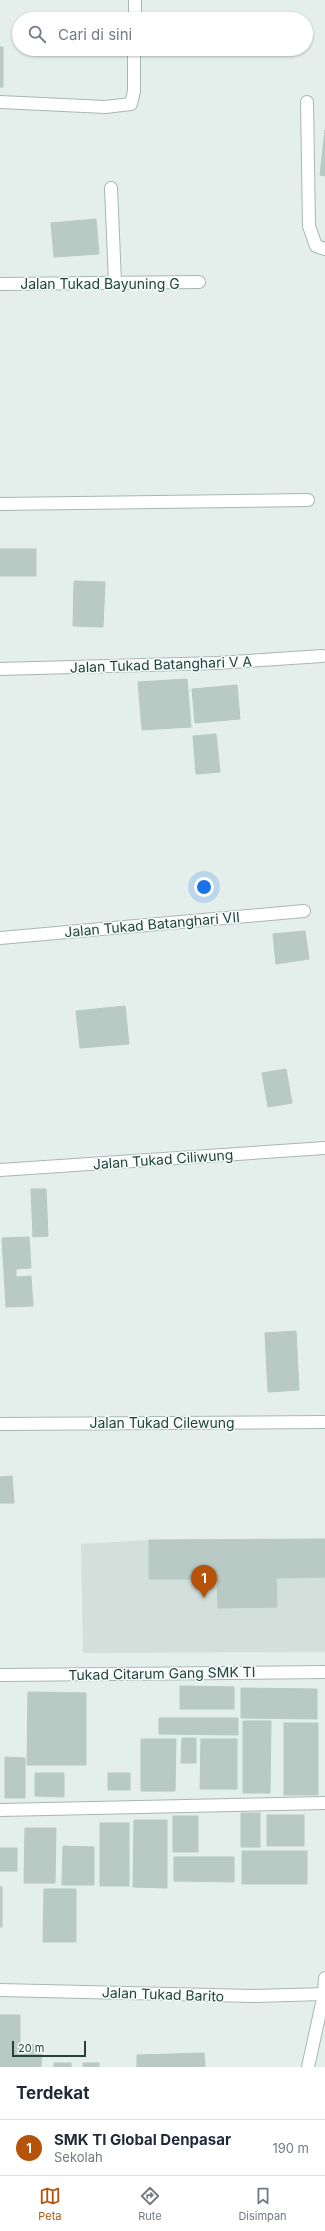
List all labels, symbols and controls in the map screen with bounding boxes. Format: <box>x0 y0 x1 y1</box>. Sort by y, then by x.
search box <box>12 12 313 56</box>
icon: search <box>26 23 48 45</box>
text: Cari di sini <box>58 25 132 44</box>
street label: Jalan Tukad Bayuning G <box>20 275 180 292</box>
street label: Jalan Tukad Batanghari V A <box>70 652 253 676</box>
your location <box>194 877 214 897</box>
street label: Jalan Tukad Batanghari VII <box>64 908 240 940</box>
street label: Jalan Tukad Ciliwung <box>92 1146 234 1172</box>
street label: Jalan Tukad Cilewung <box>89 1414 235 1431</box>
pin: 1 <box>191 1565 217 1598</box>
street label: Tukad Citarum Gang SMK TI <box>68 1663 256 1683</box>
street label: Jalan Tukad Barito <box>102 1983 224 2005</box>
scale bar <box>12 2039 86 2058</box>
text: 20 m <box>18 2041 44 2055</box>
text: Terdekat <box>16 2083 89 2103</box>
text: SMK TI Global Denpasar <box>54 2130 231 2149</box>
text: 1 <box>26 2140 32 2156</box>
text: 190 m <box>272 2140 309 2156</box>
text: Sekolah <box>54 2149 103 2165</box>
tab: Peta <box>38 2185 62 2223</box>
tab: Rute <box>138 2185 162 2223</box>
tab: Disimpan <box>238 2185 287 2223</box>

